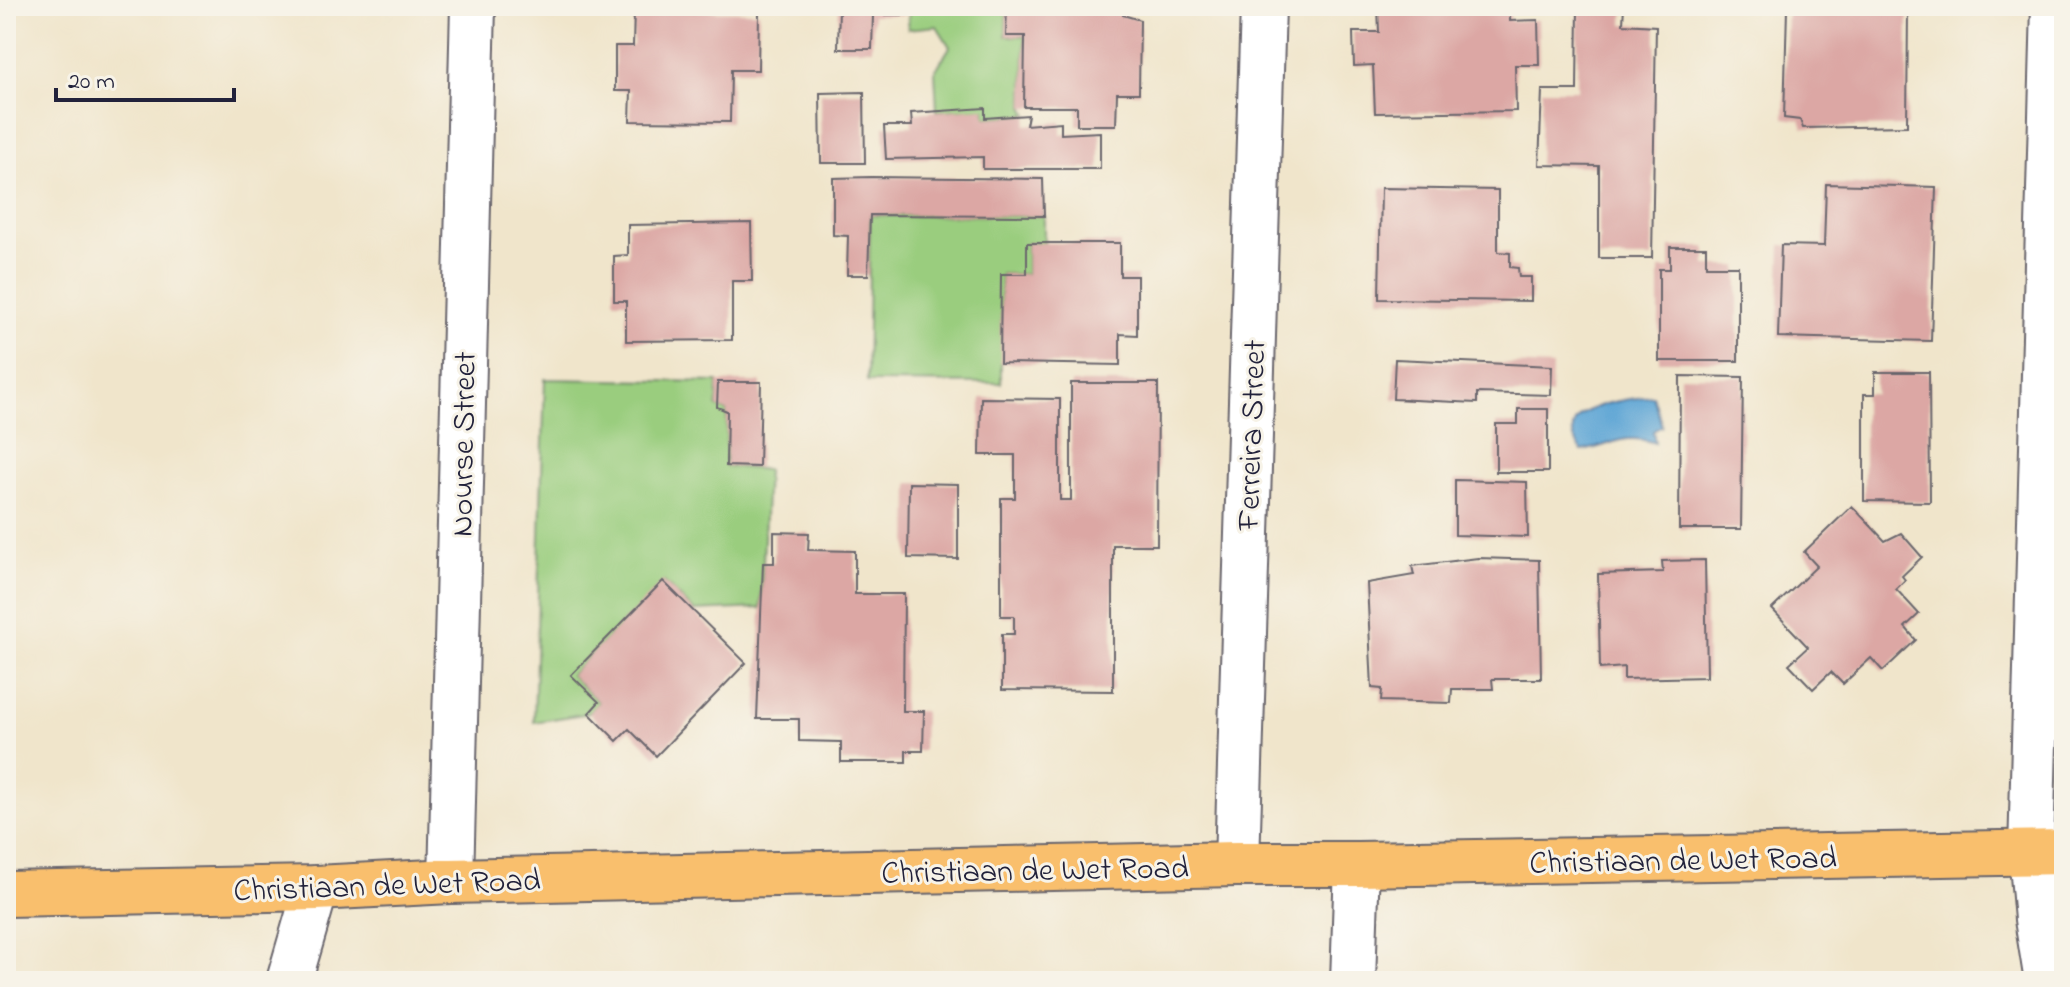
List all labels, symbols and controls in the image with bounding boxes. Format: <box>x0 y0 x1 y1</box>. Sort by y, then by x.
scale bar <box>56 52 234 102</box>
text: 20 m <box>68 65 115 100</box>
street label: Ferreira Street <box>1227 339 1280 532</box>
street label: Nourse Street <box>440 351 491 537</box>
street label: Christiaan de Wet Road <box>1529 836 1837 889</box>
street label: Christiaan de Wet Road <box>881 846 1189 899</box>
street label: Christiaan de Wet Road <box>233 859 542 916</box>

